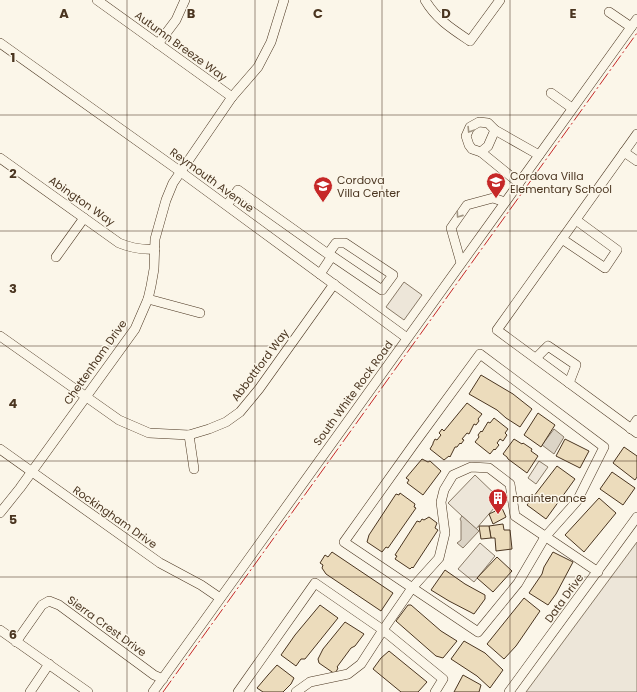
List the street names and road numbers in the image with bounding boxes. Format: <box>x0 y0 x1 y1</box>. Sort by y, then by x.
street label: Autumn Breeze Way <box>132 8 230 84</box>
street label: Reymouth Avenue <box>167 144 257 216</box>
street label: Abington Way <box>46 172 119 230</box>
street label: Chettenham Drive <box>60 316 130 408</box>
street label: Abbottford Way <box>227 325 293 404</box>
street label: South White Rock Road <box>309 337 397 449</box>
street label: Rockingham Drive <box>70 482 161 552</box>
street label: Data Drive <box>541 570 587 626</box>
street label: Sierra Crest Drive <box>64 592 150 660</box>

